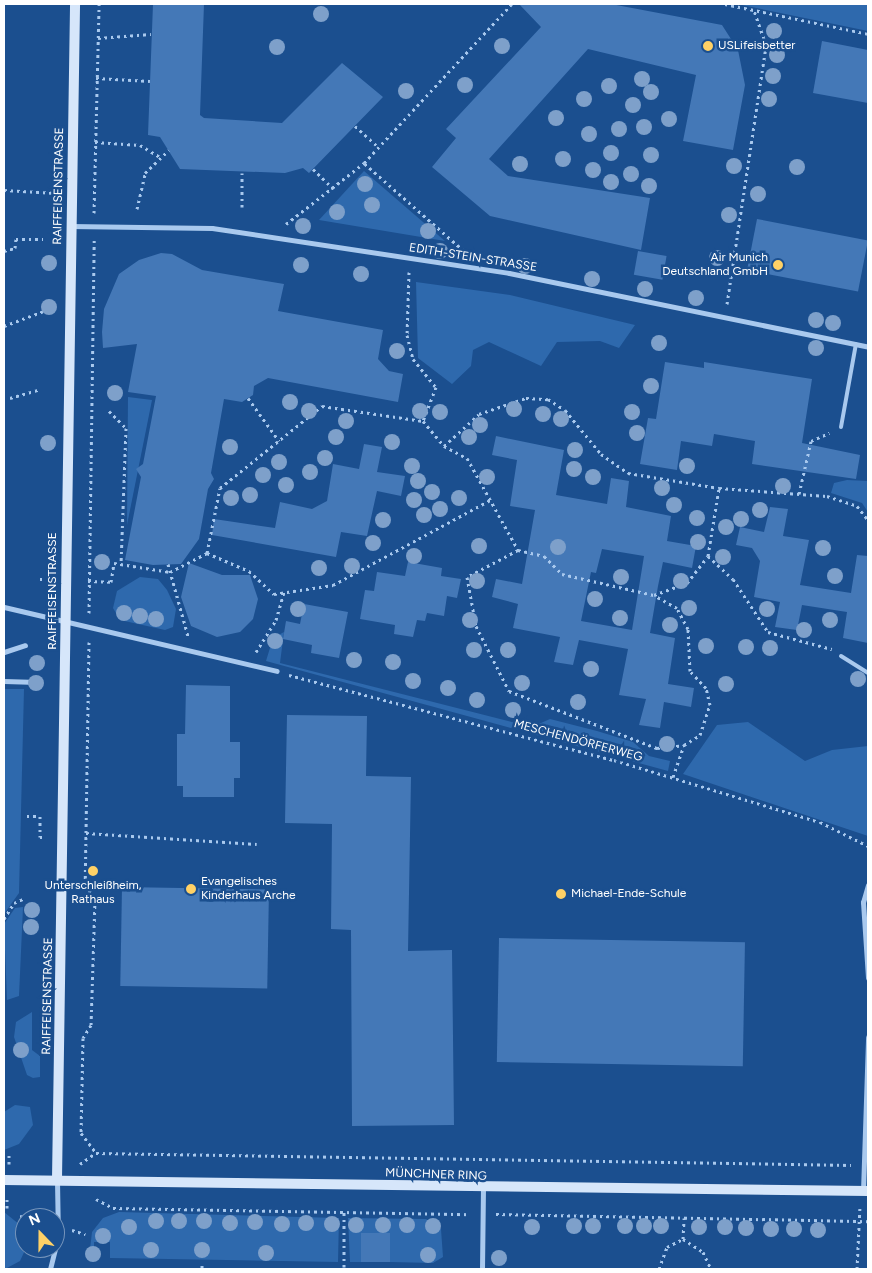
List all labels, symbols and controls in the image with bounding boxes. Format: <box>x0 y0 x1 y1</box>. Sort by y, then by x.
place label: USLifeisbetter <box>718 39 795 53</box>
marker: USLifeisbetter <box>702 40 714 52</box>
street label: RAIFFEISENSTRASSE <box>51 127 67 245</box>
street label: EDITH-STEIN-STRASSE <box>408 241 538 275</box>
place label: Air Munich Deutschland GmbH <box>662 251 768 279</box>
marker: Air Munich Deutschland GmbH <box>772 259 784 271</box>
street label: RAIFFEISENSTRASSE <box>46 532 60 650</box>
street label: MESCHENDÖRFERWEG <box>512 717 644 765</box>
marker: Unterschleißheim, Rathaus <box>87 865 99 877</box>
place label: Evangelisches Kinderhaus Arche <box>201 875 295 903</box>
place label: Unterschleißheim, Rathaus <box>45 879 141 907</box>
marker: Evangelisches Kinderhaus Arche <box>185 883 197 895</box>
place label: Michael-Ende-Schule <box>571 887 686 901</box>
marker: Michael-Ende-Schule <box>555 888 567 900</box>
street label: RAIFFEISENSTRASSE <box>40 937 56 1055</box>
street label: MÜNCHNER RING <box>385 1166 487 1184</box>
north arrow <box>15 1208 65 1258</box>
text: N <box>26 1210 43 1229</box>

